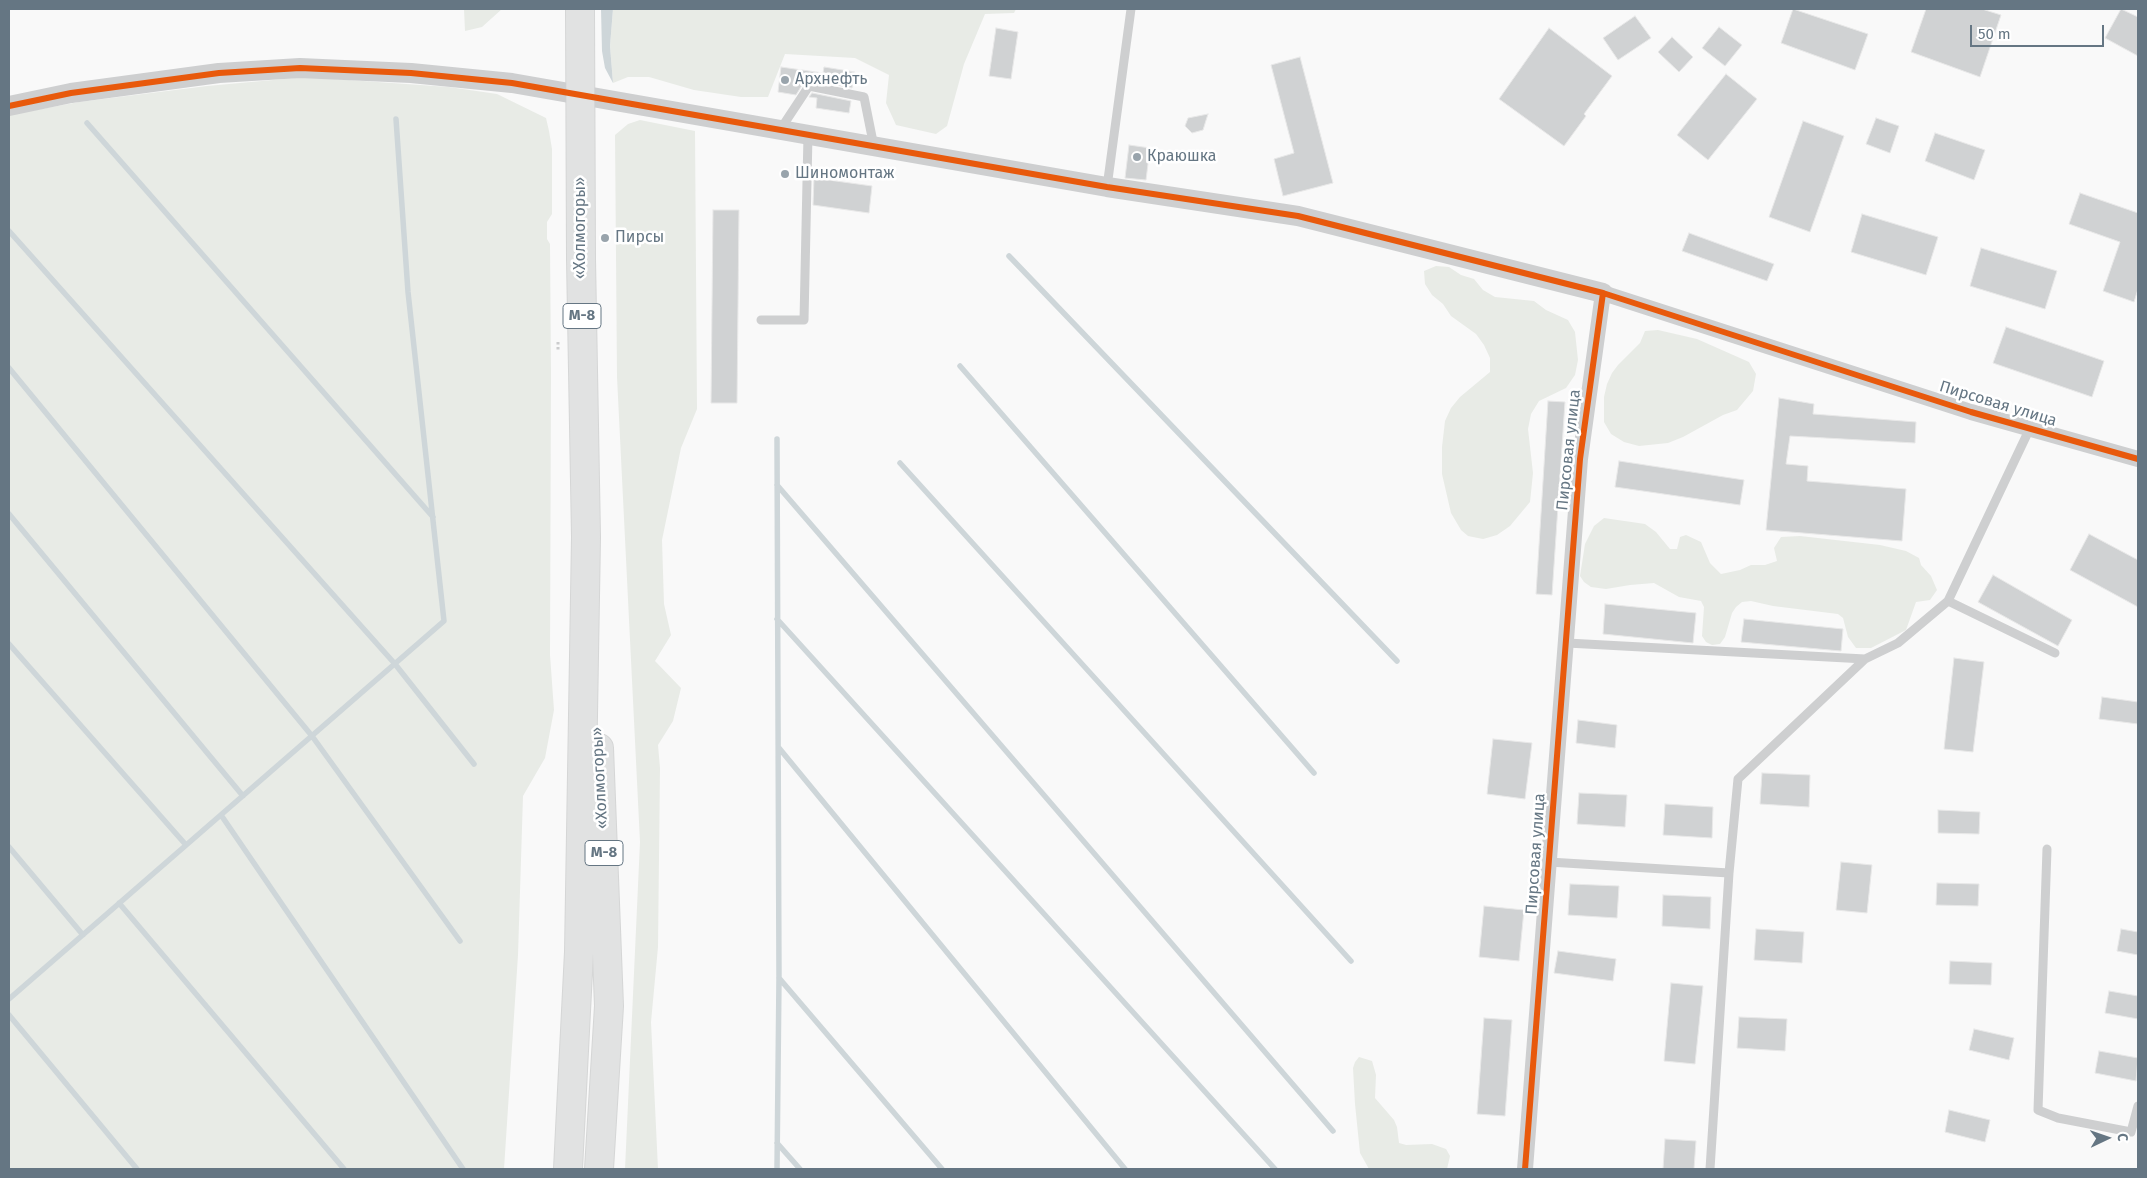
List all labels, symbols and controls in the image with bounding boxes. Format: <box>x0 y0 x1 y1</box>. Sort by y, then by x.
scale bar <box>1972 15 2106 47</box>
text: 50 m <box>1978 25 2011 43</box>
place label: Архнефть <box>795 70 868 90</box>
marker: Архнефть <box>779 74 791 86</box>
place label: Краюшка <box>1147 147 1217 167</box>
marker: Краюшка <box>1131 151 1143 163</box>
place label: Шиномонтаж <box>795 164 895 184</box>
marker: Шиномонтаж <box>779 168 791 180</box>
street label: «Холмогоры» <box>571 177 591 279</box>
place label: Пирсы <box>615 228 664 248</box>
marker: Пирсы <box>599 232 611 244</box>
road number: М-8 <box>563 304 601 328</box>
street label: Пирсовая улица <box>1937 377 2059 431</box>
street label: Пирсовая улица <box>1553 388 1585 512</box>
street label: «Холмогоры» <box>588 726 612 830</box>
street label: Пирсовая улица <box>1522 793 1550 915</box>
road number: М-8 <box>585 840 623 866</box>
north arrow <box>2082 1113 2132 1163</box>
text: С <box>2114 1133 2131 1142</box>

